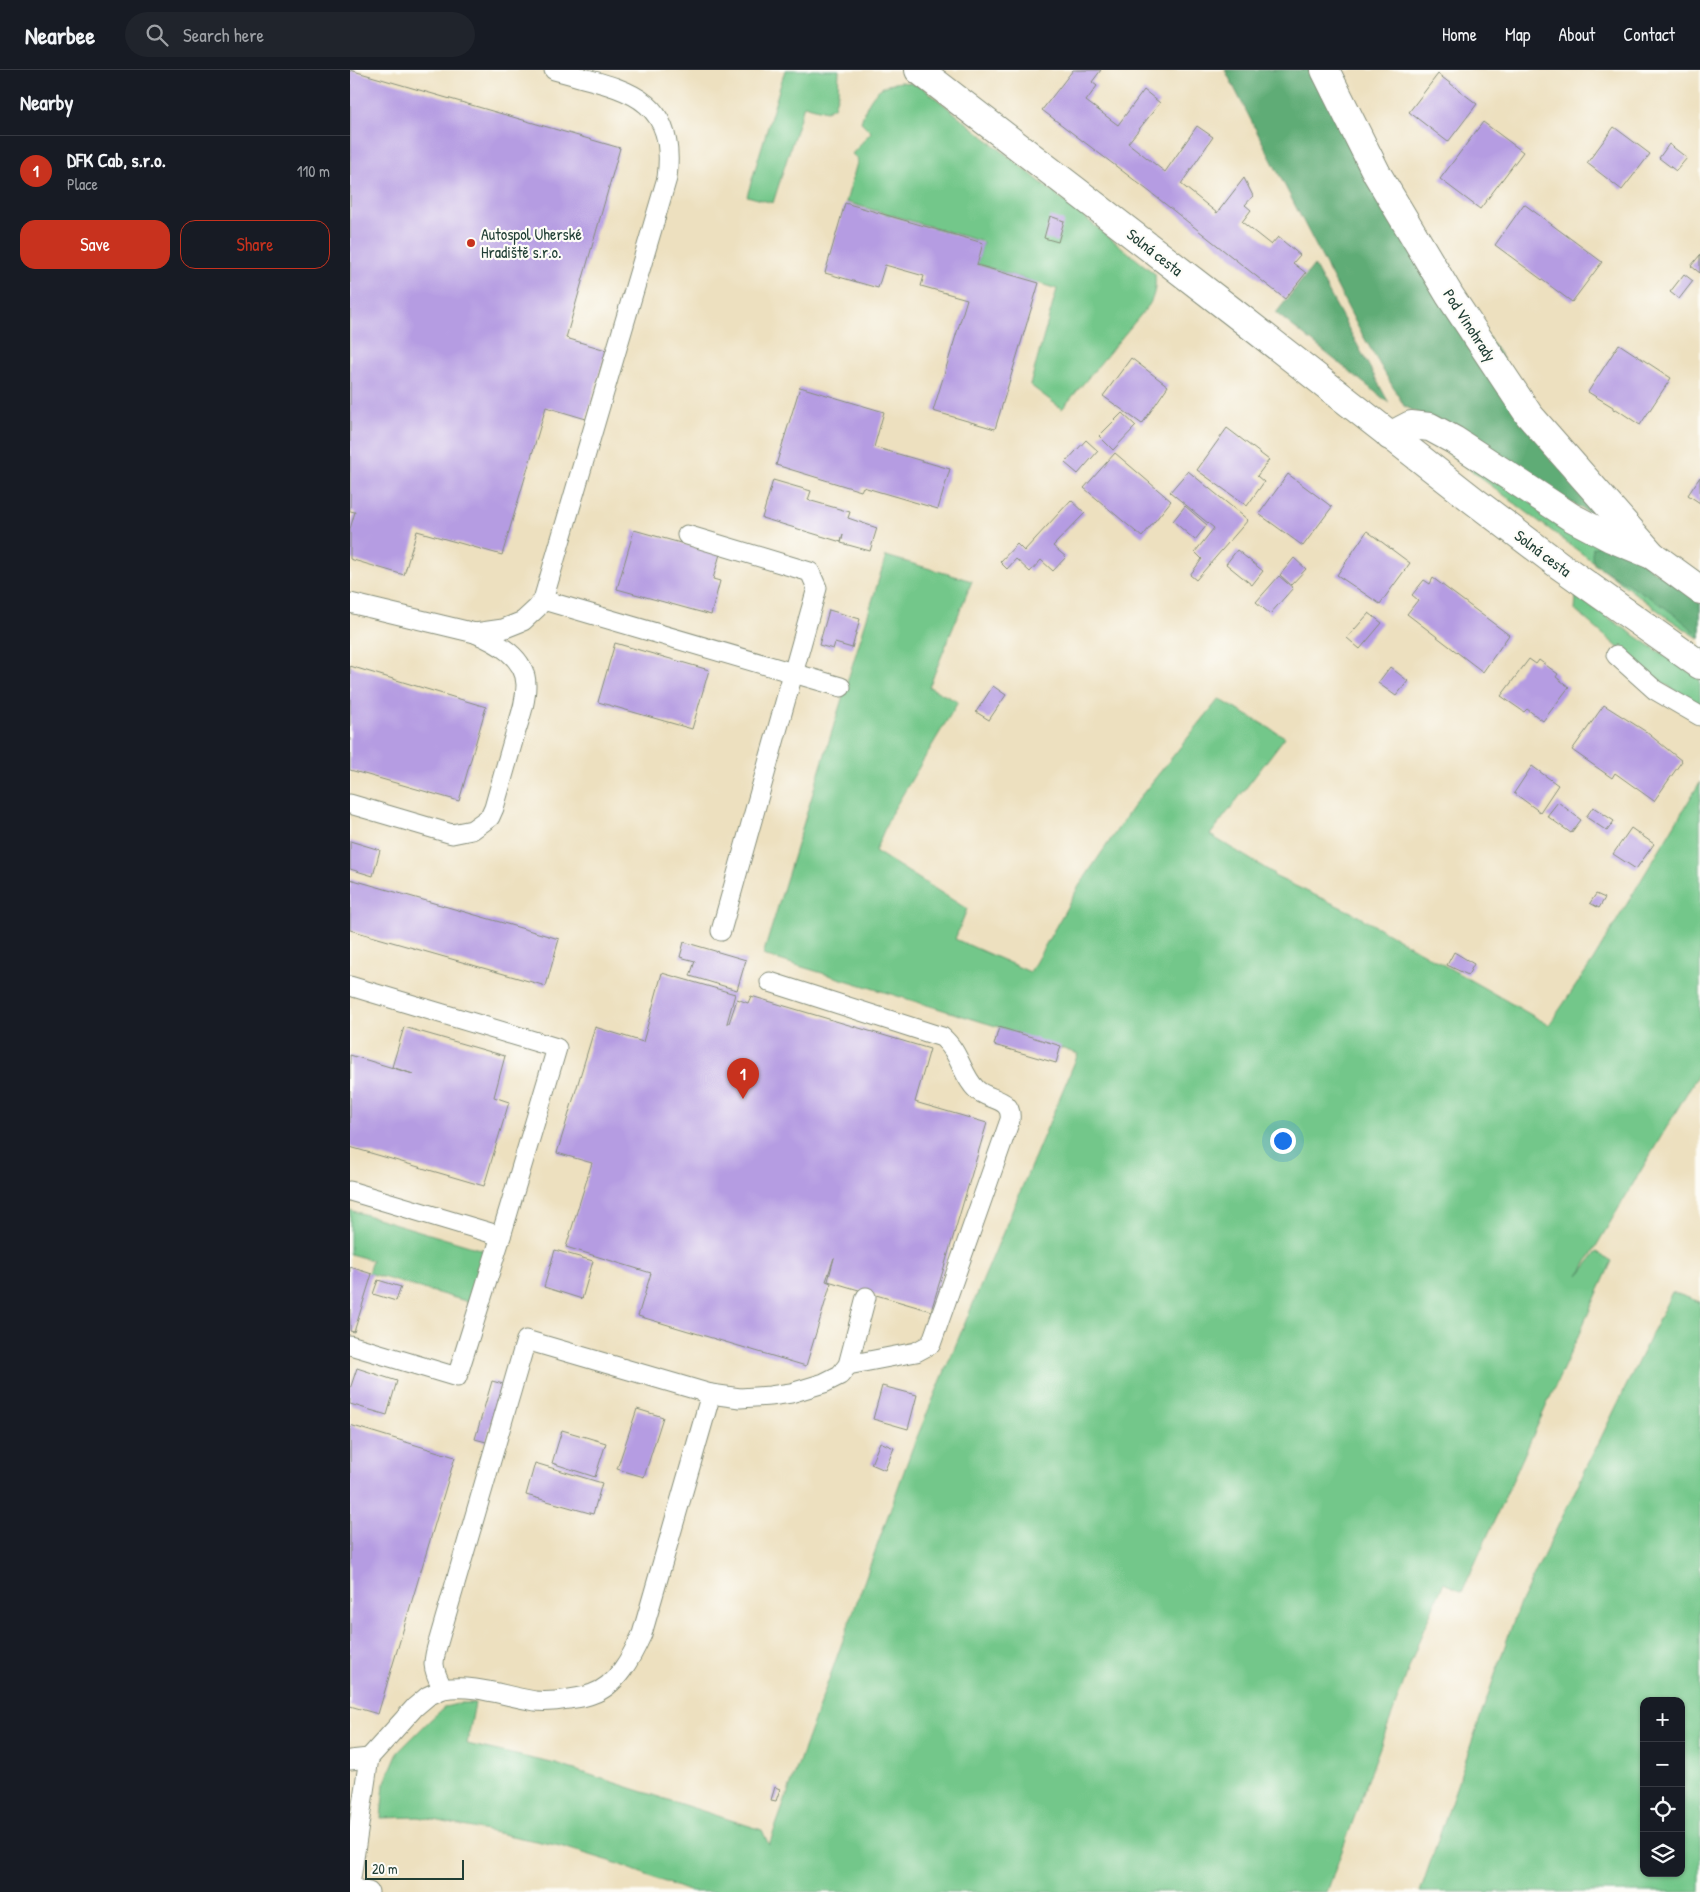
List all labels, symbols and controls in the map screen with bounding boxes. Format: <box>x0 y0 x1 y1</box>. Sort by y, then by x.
search box <box>125 12 475 57</box>
text: Nearbee <box>25 19 95 51</box>
icon: search <box>143 21 171 49</box>
text: Search here <box>183 22 264 48</box>
text: Home <box>1442 22 1477 47</box>
text: Map <box>1505 22 1530 47</box>
text: About <box>1558 22 1595 47</box>
text: Contact <box>1623 22 1675 47</box>
text: Nearby <box>20 88 73 117</box>
text: DFK Cab, s.r.o. <box>67 147 166 173</box>
text: 1 <box>33 160 39 182</box>
text: 110 m <box>297 160 330 182</box>
text: Place <box>67 173 98 195</box>
button: Save <box>20 220 170 269</box>
button: Share <box>180 220 330 269</box>
place label: Autospol Uherské Hradiště s.r.o. <box>481 223 582 263</box>
street label: Solná cesta <box>1122 223 1188 281</box>
marker: Autospol Uherské Hradiště s.r.o. <box>465 237 477 249</box>
street label: Pod Vinohrady <box>1438 284 1502 366</box>
street label: Solná cesta <box>1510 524 1576 582</box>
pin: 1 <box>727 1058 759 1099</box>
your location <box>1270 1128 1296 1154</box>
map controls <box>1640 1697 1685 1877</box>
button: + <box>1640 1697 1685 1742</box>
button: − <box>1640 1742 1685 1787</box>
button: locate <box>1640 1787 1685 1832</box>
button: layers <box>1640 1832 1685 1877</box>
scale bar <box>365 1857 464 1880</box>
text: 20 m <box>372 1859 398 1878</box>

